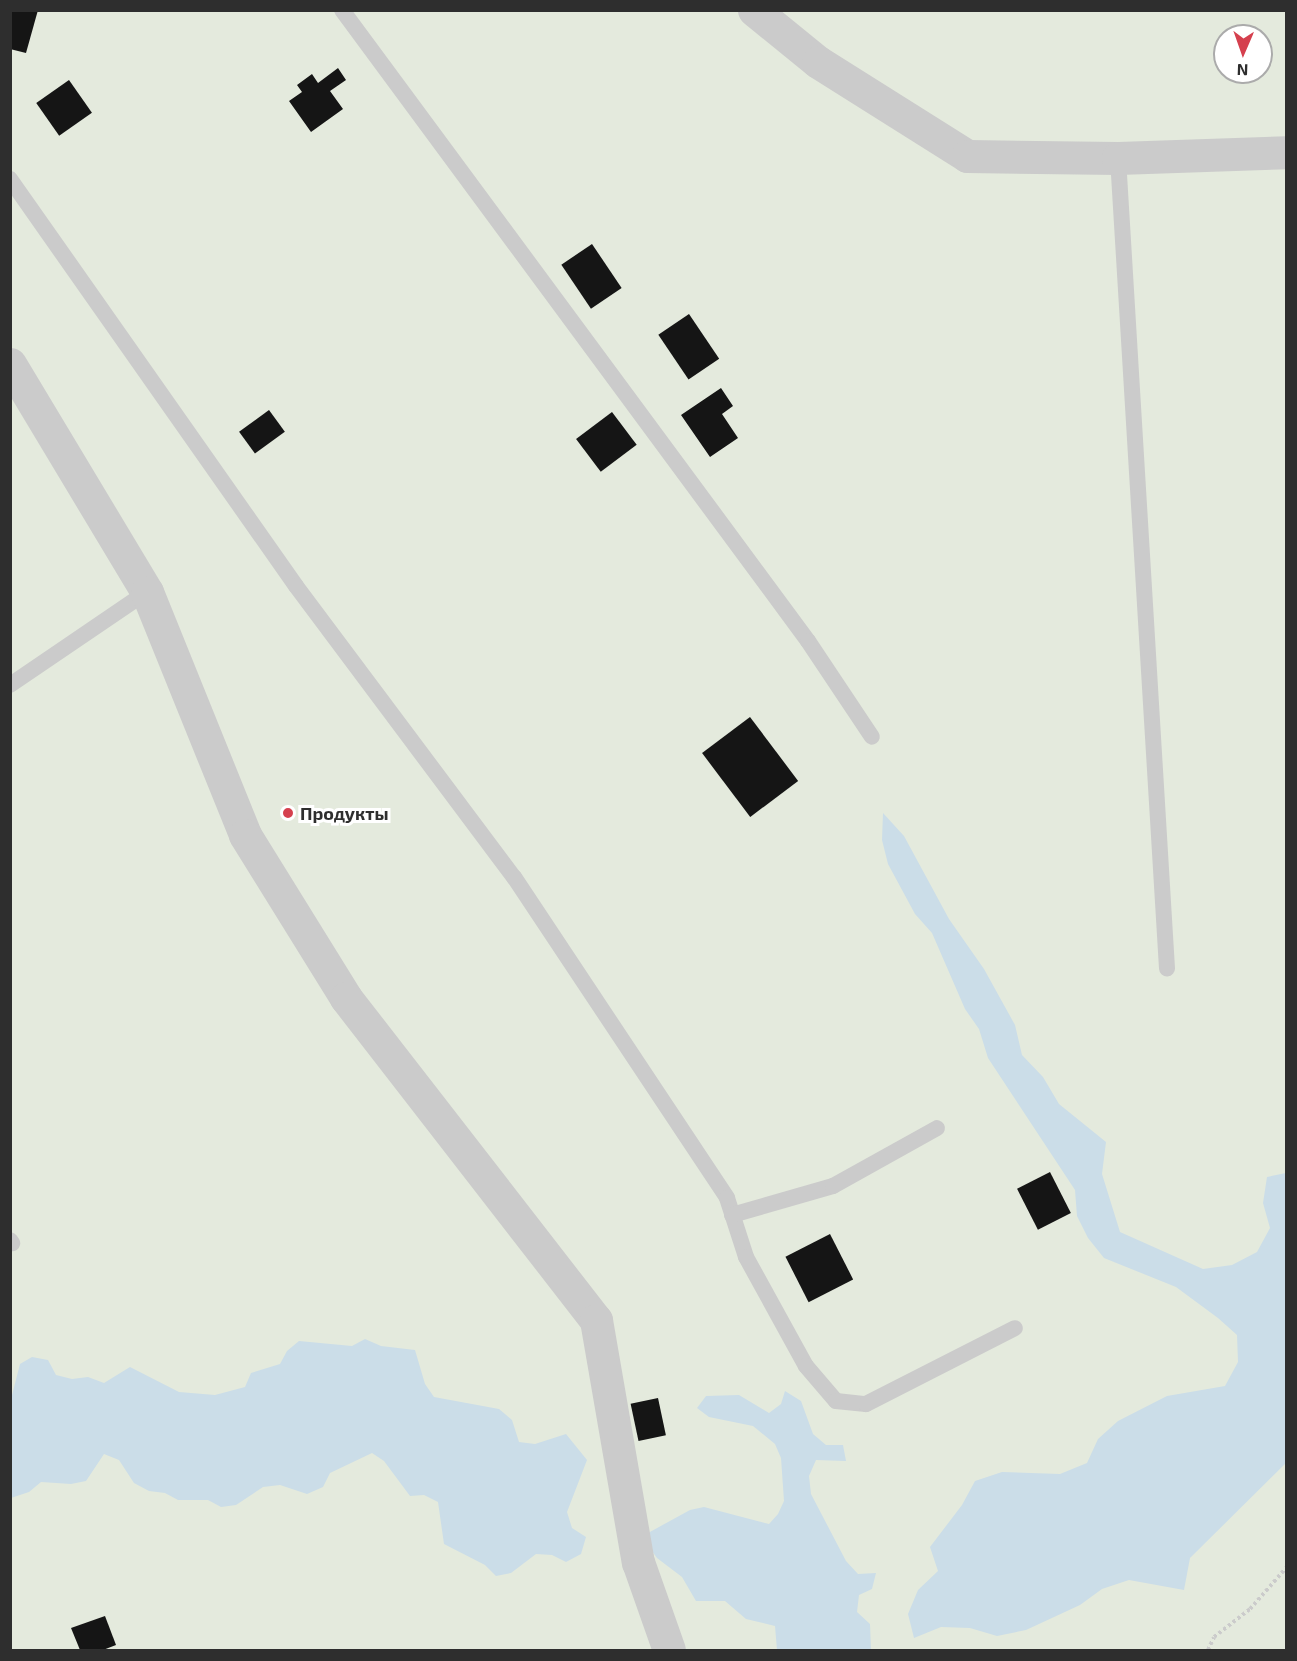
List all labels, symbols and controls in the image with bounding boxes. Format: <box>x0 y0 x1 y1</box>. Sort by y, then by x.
north arrow <box>1213 24 1273 84</box>
text: N <box>1236 61 1249 80</box>
place label: Продукты <box>300 802 388 824</box>
marker: Продукты <box>281 806 295 820</box>

